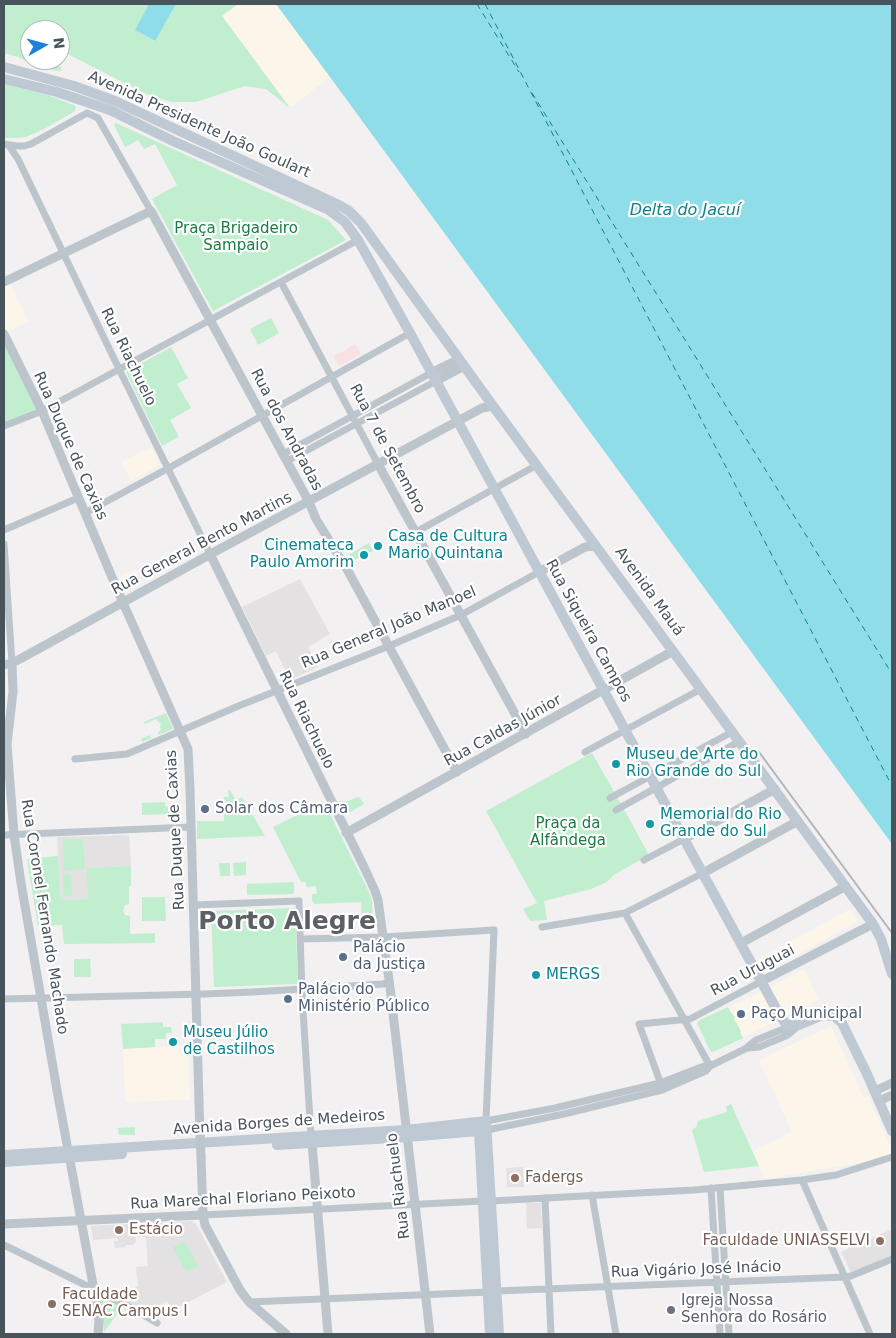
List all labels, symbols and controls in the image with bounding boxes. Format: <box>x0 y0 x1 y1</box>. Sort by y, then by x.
north arrow <box>20 20 70 70</box>
text: N <box>50 37 68 50</box>
street label: Avenida Presidente João Goulart <box>85 68 313 182</box>
water label: Delta do Jacuí <box>630 201 740 221</box>
park label: Praça Brigadeiro Sampaio <box>174 220 298 255</box>
street label: Rua Riachuelo <box>96 305 160 409</box>
street label: Rua dos Andradas <box>246 366 326 494</box>
street label: Rua Duque de Caxias <box>29 369 111 523</box>
street label: Rua 7 de Setembro <box>345 381 429 517</box>
street label: Rua General Bento Martins <box>109 489 295 599</box>
place label: Casa de Cultura Mario Quintana <box>388 528 508 563</box>
place label: Cinemateca Paulo Amorim <box>250 537 354 572</box>
marker: Casa de Cultura Mario Quintana <box>372 540 384 552</box>
street label: Avenida Mauá <box>611 544 687 640</box>
marker: Cinemateca Paulo Amorim <box>358 549 370 561</box>
street label: Rua Siqueira Campos <box>541 557 635 705</box>
street label: Rua General João Manoel <box>299 583 479 673</box>
street label: Rua Riachuelo <box>274 668 338 772</box>
street label: Rua Caldas Júnior <box>441 691 565 771</box>
place label: Museu de Arte do Rio Grande do Sul <box>626 746 761 781</box>
street label: Rua Duque de Caxias <box>163 749 189 911</box>
marker: Museu de Arte do Rio Grande do Sul <box>610 758 622 770</box>
street label: Rua Coronel Fernando Machado <box>16 798 72 1036</box>
place label: Solar dos Câmara <box>215 800 348 818</box>
marker: Solar dos Câmara <box>199 803 211 815</box>
place label: Memorial do Rio Grande do Sul <box>660 806 782 841</box>
park label: Praça da Alfândega <box>530 815 606 850</box>
marker: Memorial do Rio Grande do Sul <box>644 818 656 830</box>
district label: Porto Alegre <box>198 907 376 937</box>
place label: Palácio da Justiça <box>353 939 426 974</box>
street label: Rua Uruguai <box>708 941 798 1001</box>
marker: Palácio da Justiça <box>337 951 349 963</box>
place label: MERGS <box>546 966 600 984</box>
marker: MERGS <box>530 969 542 981</box>
place label: Palácio do Ministério Público <box>298 981 430 1016</box>
marker: Palácio do Ministério Público <box>282 993 294 1005</box>
place label: Paço Municipal <box>751 1005 862 1023</box>
marker: Paço Municipal <box>735 1008 747 1020</box>
place label: Museu Júlio de Castilhos <box>183 1024 275 1059</box>
marker: Museu Júlio de Castilhos <box>167 1036 179 1048</box>
street label: Avenida Borges de Medeiros <box>172 1107 386 1139</box>
street label: Rua Riachuelo <box>384 1132 414 1240</box>
place label: Fadergs <box>525 1169 583 1187</box>
marker: Fadergs <box>509 1172 521 1184</box>
street label: Rua Marechal Floriano Peixoto <box>130 1184 356 1214</box>
place label: Estácio <box>129 1221 183 1239</box>
marker: Estácio <box>113 1224 125 1236</box>
place label: Faculdade UNIASSELVI <box>703 1232 870 1250</box>
marker: Faculdade UNIASSELVI <box>874 1235 886 1247</box>
street label: Rua Vigário José Inácio <box>611 1258 781 1282</box>
place label: Faculdade SENAC Campus I <box>62 1286 188 1321</box>
place label: Igreja Nossa Senhora do Rosário <box>681 1292 827 1327</box>
marker: Faculdade SENAC Campus I <box>46 1298 58 1310</box>
marker: Igreja Nossa Senhora do Rosário <box>665 1304 677 1316</box>

